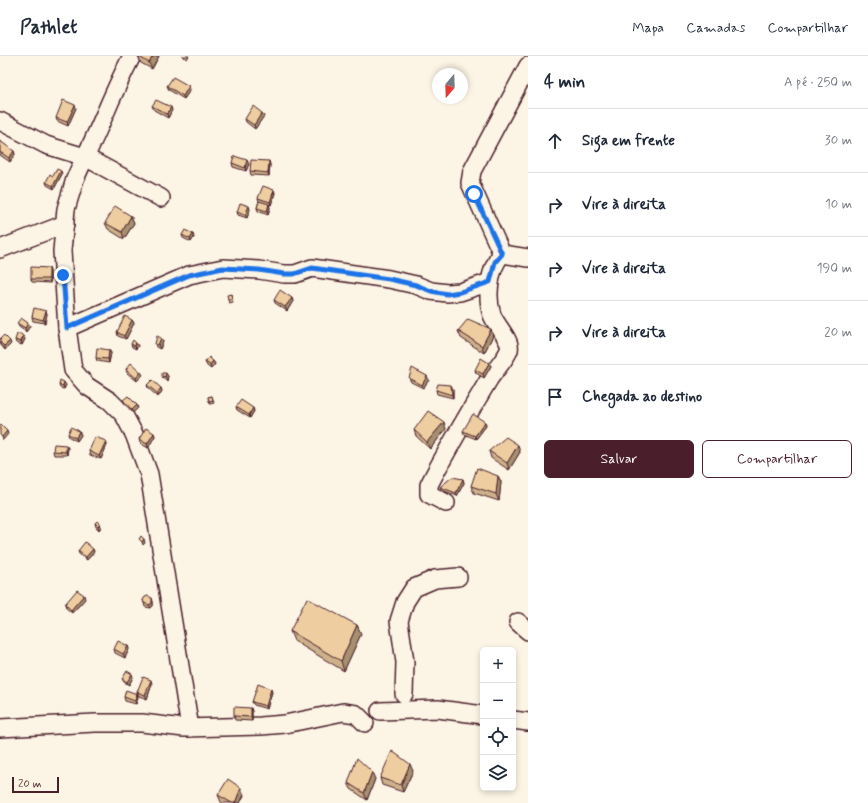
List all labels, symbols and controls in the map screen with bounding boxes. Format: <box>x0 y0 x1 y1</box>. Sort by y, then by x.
text: Pathlet <box>20 15 77 40</box>
text: Mapa <box>632 19 664 37</box>
text: Camadas <box>686 19 745 37</box>
text: Compartilhar <box>767 19 848 37</box>
north arrow <box>432 68 468 104</box>
text: 4 min <box>544 71 585 93</box>
text: A pé · 250 m <box>784 74 852 91</box>
icon: ahead <box>544 130 566 152</box>
text: Siga em frente <box>582 131 675 151</box>
text: 30 m <box>825 132 852 149</box>
route start <box>465 185 483 203</box>
icon: right <box>544 194 566 216</box>
text: Vire à direita <box>582 195 666 215</box>
text: 10 m <box>825 196 852 213</box>
icon: right <box>544 258 566 280</box>
text: Vire à direita <box>582 259 666 279</box>
text: 190 m <box>817 260 852 277</box>
route end <box>54 266 72 284</box>
icon: right <box>544 322 566 344</box>
text: Vire à direita <box>582 323 666 343</box>
text: 20 m <box>824 324 852 341</box>
icon: arrive <box>544 386 566 408</box>
text: Chegada ao destino <box>582 387 702 407</box>
button: Salvar <box>544 440 694 478</box>
button: Compartilhar <box>702 440 852 478</box>
map controls <box>480 647 516 791</box>
button: + <box>480 647 516 683</box>
button: − <box>480 683 516 719</box>
button: locate <box>480 719 516 755</box>
button: layers <box>480 755 516 791</box>
scale bar <box>12 775 59 794</box>
text: 20 m <box>18 777 41 791</box>

